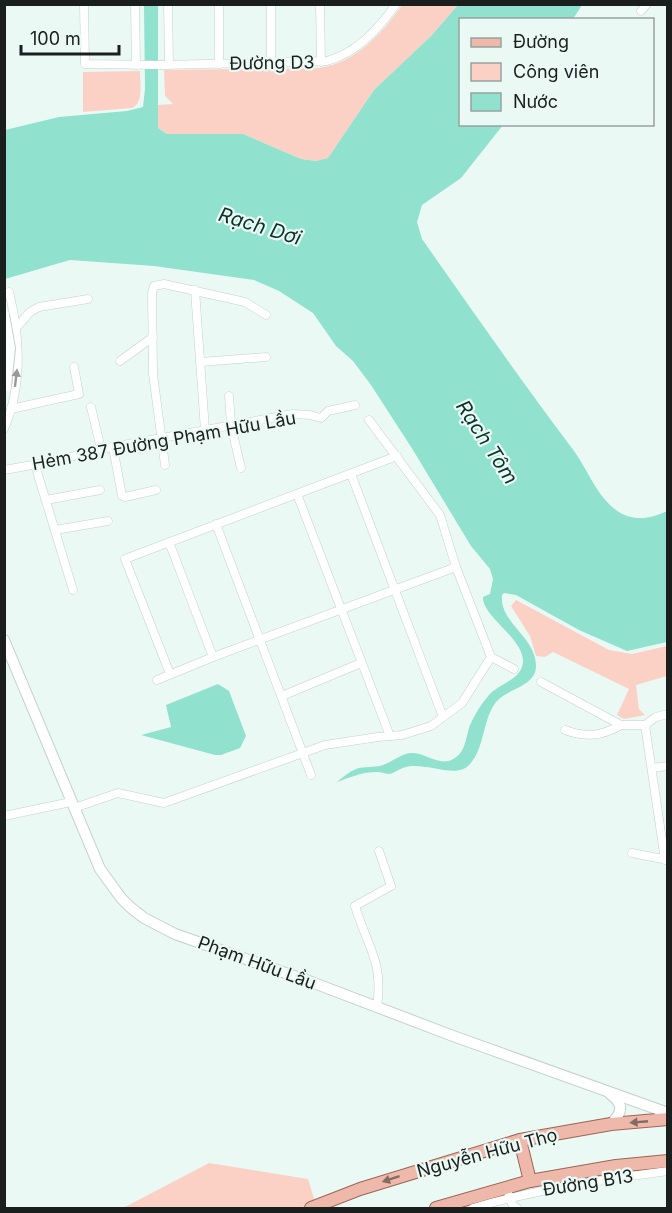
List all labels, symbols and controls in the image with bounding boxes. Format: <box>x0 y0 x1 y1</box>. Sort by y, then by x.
scale bar <box>21 18 118 56</box>
legend <box>459 18 654 126</box>
text: 100 m <box>30 28 81 49</box>
text: Đường <box>513 31 569 52</box>
street label: Đường D3 <box>229 51 315 74</box>
text: Công viên <box>513 61 599 82</box>
text: Nước <box>513 91 558 112</box>
water label: Rạch Dơi <box>216 202 305 250</box>
one-way arrow <box>12 369 21 388</box>
water label: Rạch Tôm <box>451 396 523 488</box>
street label: Hẻm 387 Đường Phạm Hữu Lầu <box>30 407 297 474</box>
street label: Phạm Hữu Lầu <box>195 931 319 994</box>
one-way arrow <box>630 1117 649 1127</box>
street label: Nguyễn Hữu Thọ <box>414 1124 559 1181</box>
street label: Đường B13 <box>541 1165 635 1200</box>
one-way arrow <box>382 1175 400 1184</box>

